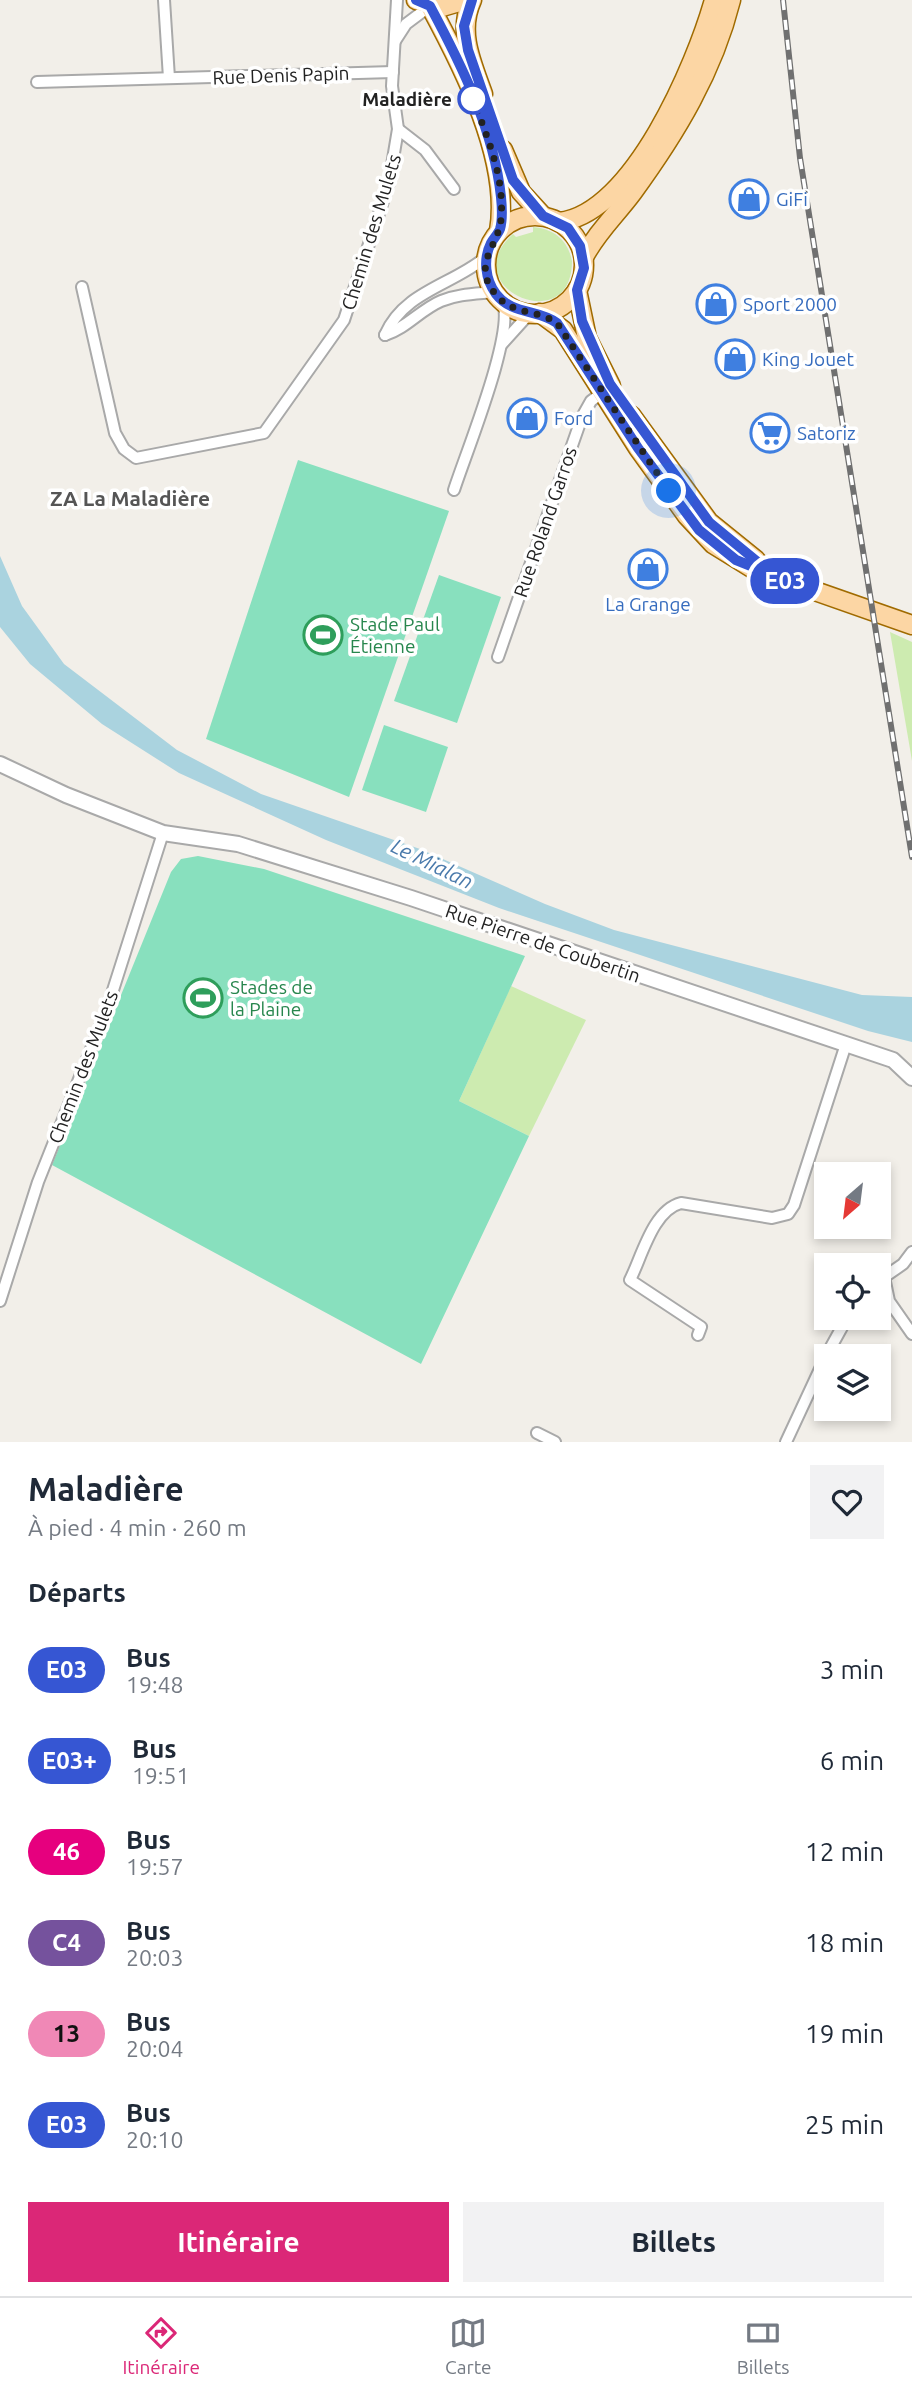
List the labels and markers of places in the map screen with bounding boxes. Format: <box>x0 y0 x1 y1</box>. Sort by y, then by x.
marker: Maladière <box>458 84 488 114</box>
place label: Maladière <box>362 88 452 110</box>
shop icon: GiFi <box>728 178 770 220</box>
place label: GiFi <box>776 188 808 210</box>
shop icon: Sport 2000 <box>695 283 737 325</box>
place label: Sport 2000 <box>743 293 837 315</box>
shop icon: King Jouet <box>714 338 756 380</box>
place label: King Jouet <box>762 348 854 370</box>
shop icon: Ford <box>506 397 548 439</box>
place label: Ford <box>554 407 593 429</box>
supermarket icon: Satoriz <box>749 412 791 454</box>
place label: Satoriz <box>797 422 856 444</box>
shop icon: La Grange <box>627 548 669 590</box>
place label: La Grange <box>605 593 691 615</box>
place label: Stade Paul Étienne <box>350 613 440 657</box>
sports icon: Stade Paul Étienne <box>302 614 344 656</box>
place label: Stades de la Plaine <box>230 976 313 1020</box>
sports icon: Stades de la Plaine <box>182 977 224 1019</box>

